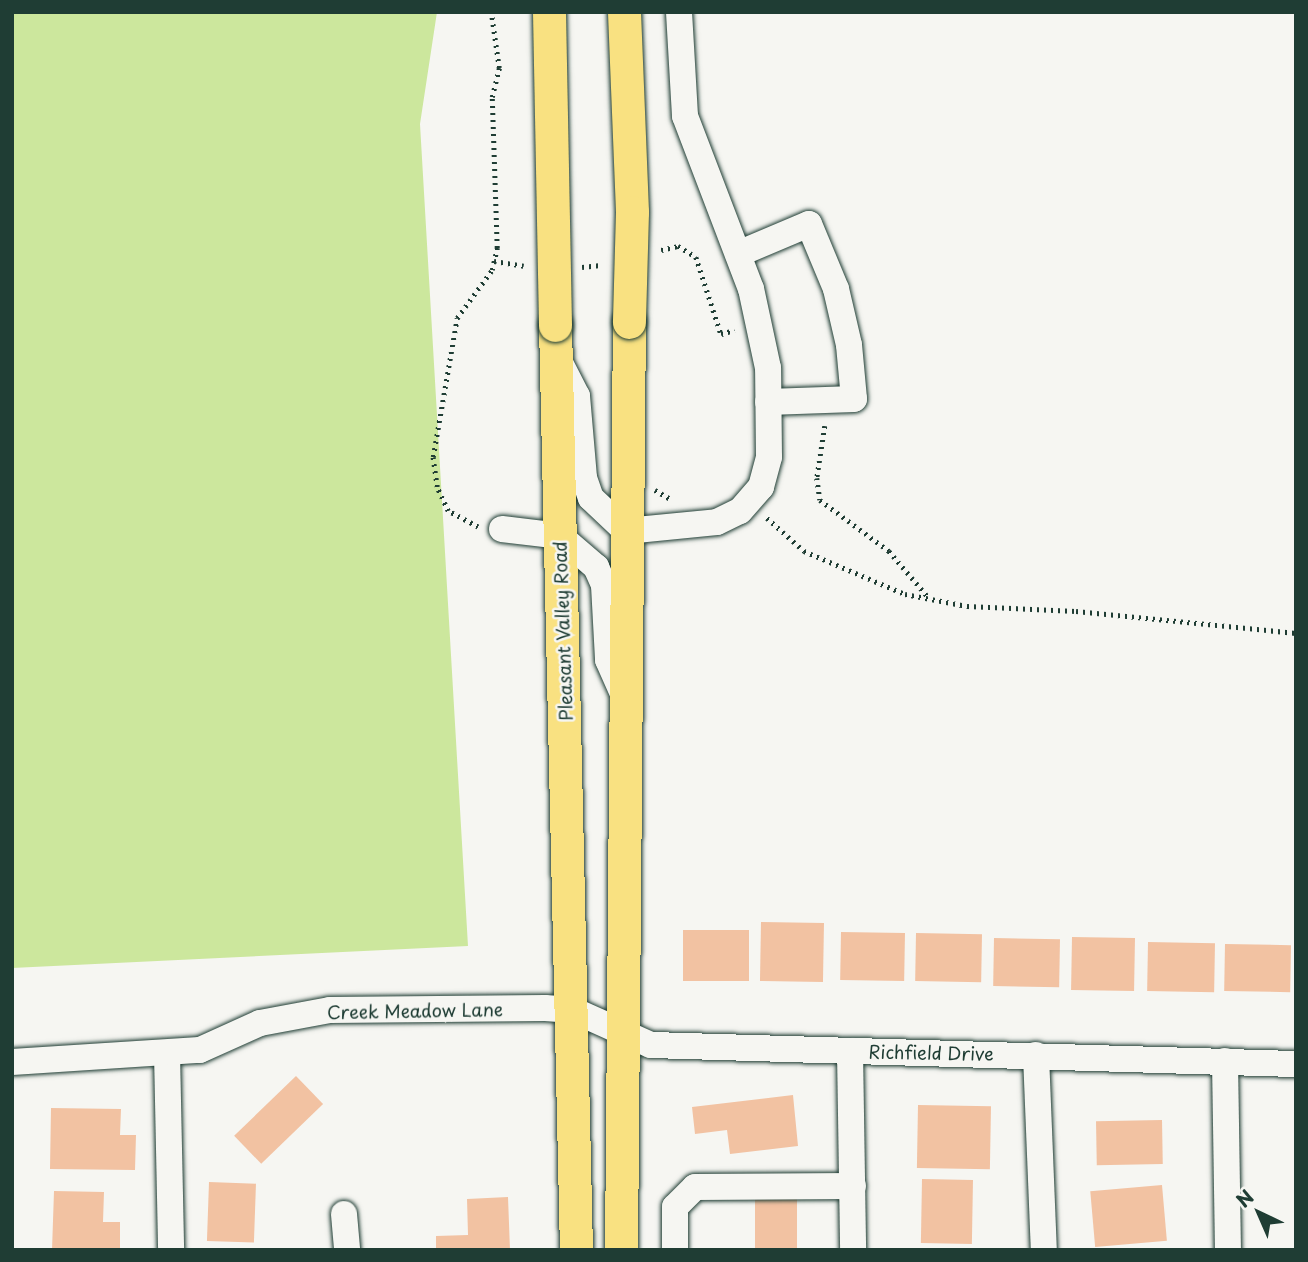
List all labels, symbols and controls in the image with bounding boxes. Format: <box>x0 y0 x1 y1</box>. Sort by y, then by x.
street label: Pleasant Valley Road <box>549 540 577 722</box>
street label: Creek Meadow Lane <box>326 999 504 1023</box>
street label: Richfield Drive <box>868 1041 994 1065</box>
north arrow <box>1224 1178 1294 1248</box>
text: N <box>1229 1183 1260 1213</box>

